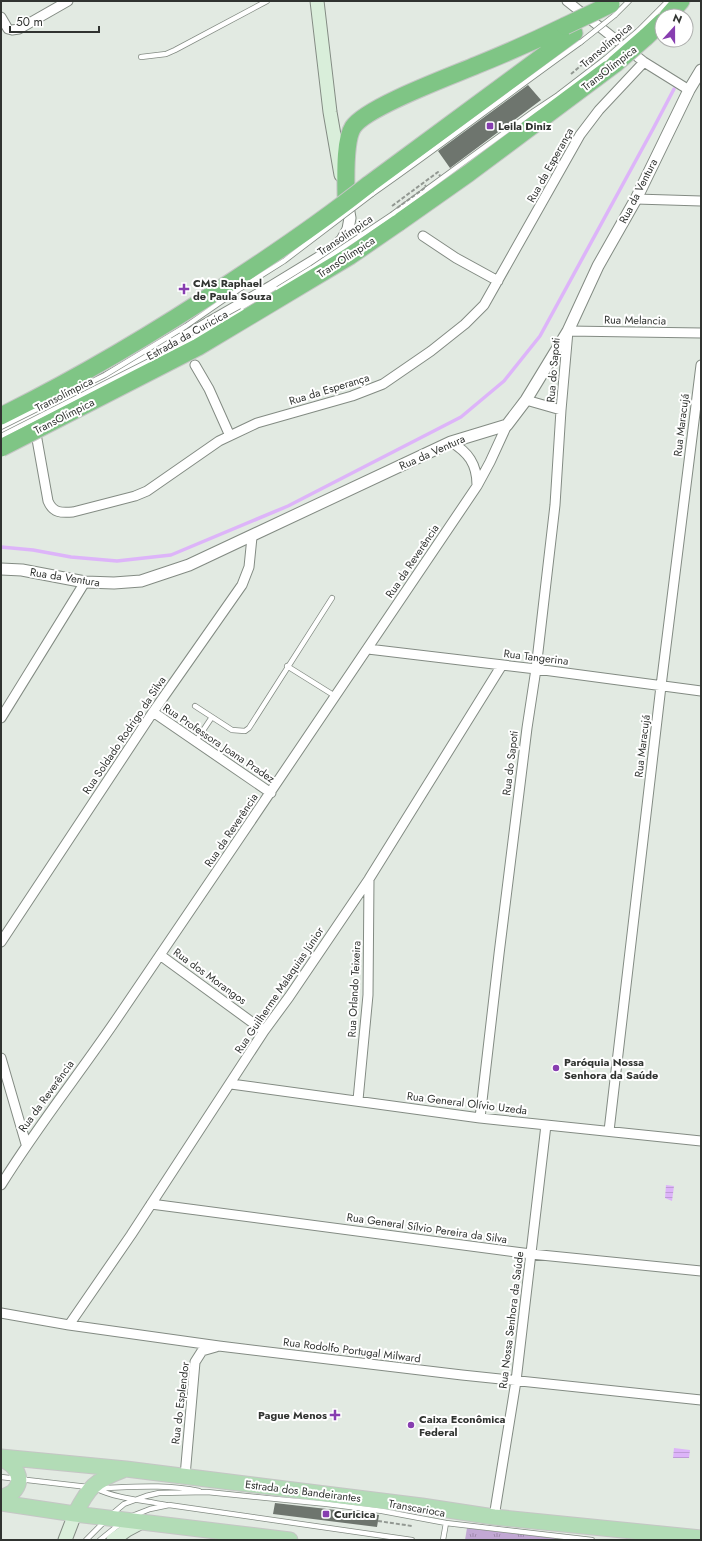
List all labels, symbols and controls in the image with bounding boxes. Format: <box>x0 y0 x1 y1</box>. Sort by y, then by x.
scale bar <box>10 8 99 34</box>
north arrow <box>654 8 694 48</box>
text: N <box>671 10 685 28</box>
text: 50 m <box>16 13 43 31</box>
street label: Transolímpica <box>577 19 635 71</box>
street label: TransOlímpica <box>578 41 640 95</box>
place label: Leila Diniz <box>498 118 552 134</box>
marker: Leila Diniz <box>485 121 495 131</box>
street label: Rua da Esperança <box>523 125 577 205</box>
street label: Rua da Ventura <box>615 156 661 226</box>
street label: Transolímpica <box>314 211 376 259</box>
street label: TransOlímpica <box>314 232 378 282</box>
place label: CMS Raphael de Paula Souza <box>193 275 272 304</box>
marker: CMS Raphael de Paula Souza <box>178 283 190 295</box>
street label: Estrada da Curicica <box>144 306 230 364</box>
street label: Rua Melancia <box>604 311 666 329</box>
street label: Rua do Sapoti <box>542 337 564 403</box>
street label: Rua da Esperança <box>287 369 371 409</box>
street label: Transolímpica <box>32 373 96 415</box>
street label: Rua Maracujá <box>669 393 693 457</box>
street label: TransOlímpica <box>31 394 97 438</box>
street label: Rua da Ventura <box>396 430 468 474</box>
street label: Rua da Reverência <box>381 521 443 601</box>
street label: Rua da Ventura <box>29 564 101 590</box>
street label: Rua Tangerina <box>503 645 569 669</box>
street label: Rua Soldado Rodrigo da Silva <box>78 673 170 797</box>
street label: Rua Professora Joana Pradez <box>160 699 278 787</box>
street label: Rua Maracujá <box>630 714 654 778</box>
street label: Rua do Sapoti <box>498 730 522 796</box>
street label: Rua da Reverência <box>200 790 262 870</box>
street label: Rua Guilherme Malaquias Júnior <box>230 923 328 1057</box>
street label: Rua Orlando Teixeira <box>343 940 365 1038</box>
street label: Rua dos Morangos <box>170 944 250 1008</box>
place label: Paróquia Nossa Senhora da Saúde <box>564 1054 658 1083</box>
street label: Rua da Reverência <box>14 1057 78 1135</box>
marker: Paróquia Nossa Senhora da Saúde <box>551 1063 561 1073</box>
street label: Rua General Olívio Uzeda <box>406 1088 528 1118</box>
street label: Rua General Sílvio Pereira da Silva <box>346 1209 508 1247</box>
street label: Rua Nossa Senhora da Saúde <box>495 1250 527 1389</box>
street label: Rua Rodolfo Portugal Milward <box>282 1334 422 1366</box>
street label: Rua do Esplendor <box>167 1361 193 1445</box>
place label: Pague Menos <box>258 1407 327 1423</box>
marker: Pague Menos <box>330 1410 340 1420</box>
place label: Caixa Econômica Federal <box>419 1411 506 1440</box>
marker: Caixa Econômica Federal <box>406 1420 416 1430</box>
street label: Estrada dos Bandeirantes <box>244 1476 362 1506</box>
street label: Transcarioca <box>387 1495 447 1521</box>
place label: Curicica <box>334 1506 375 1522</box>
marker: Curicica <box>321 1509 331 1519</box>

